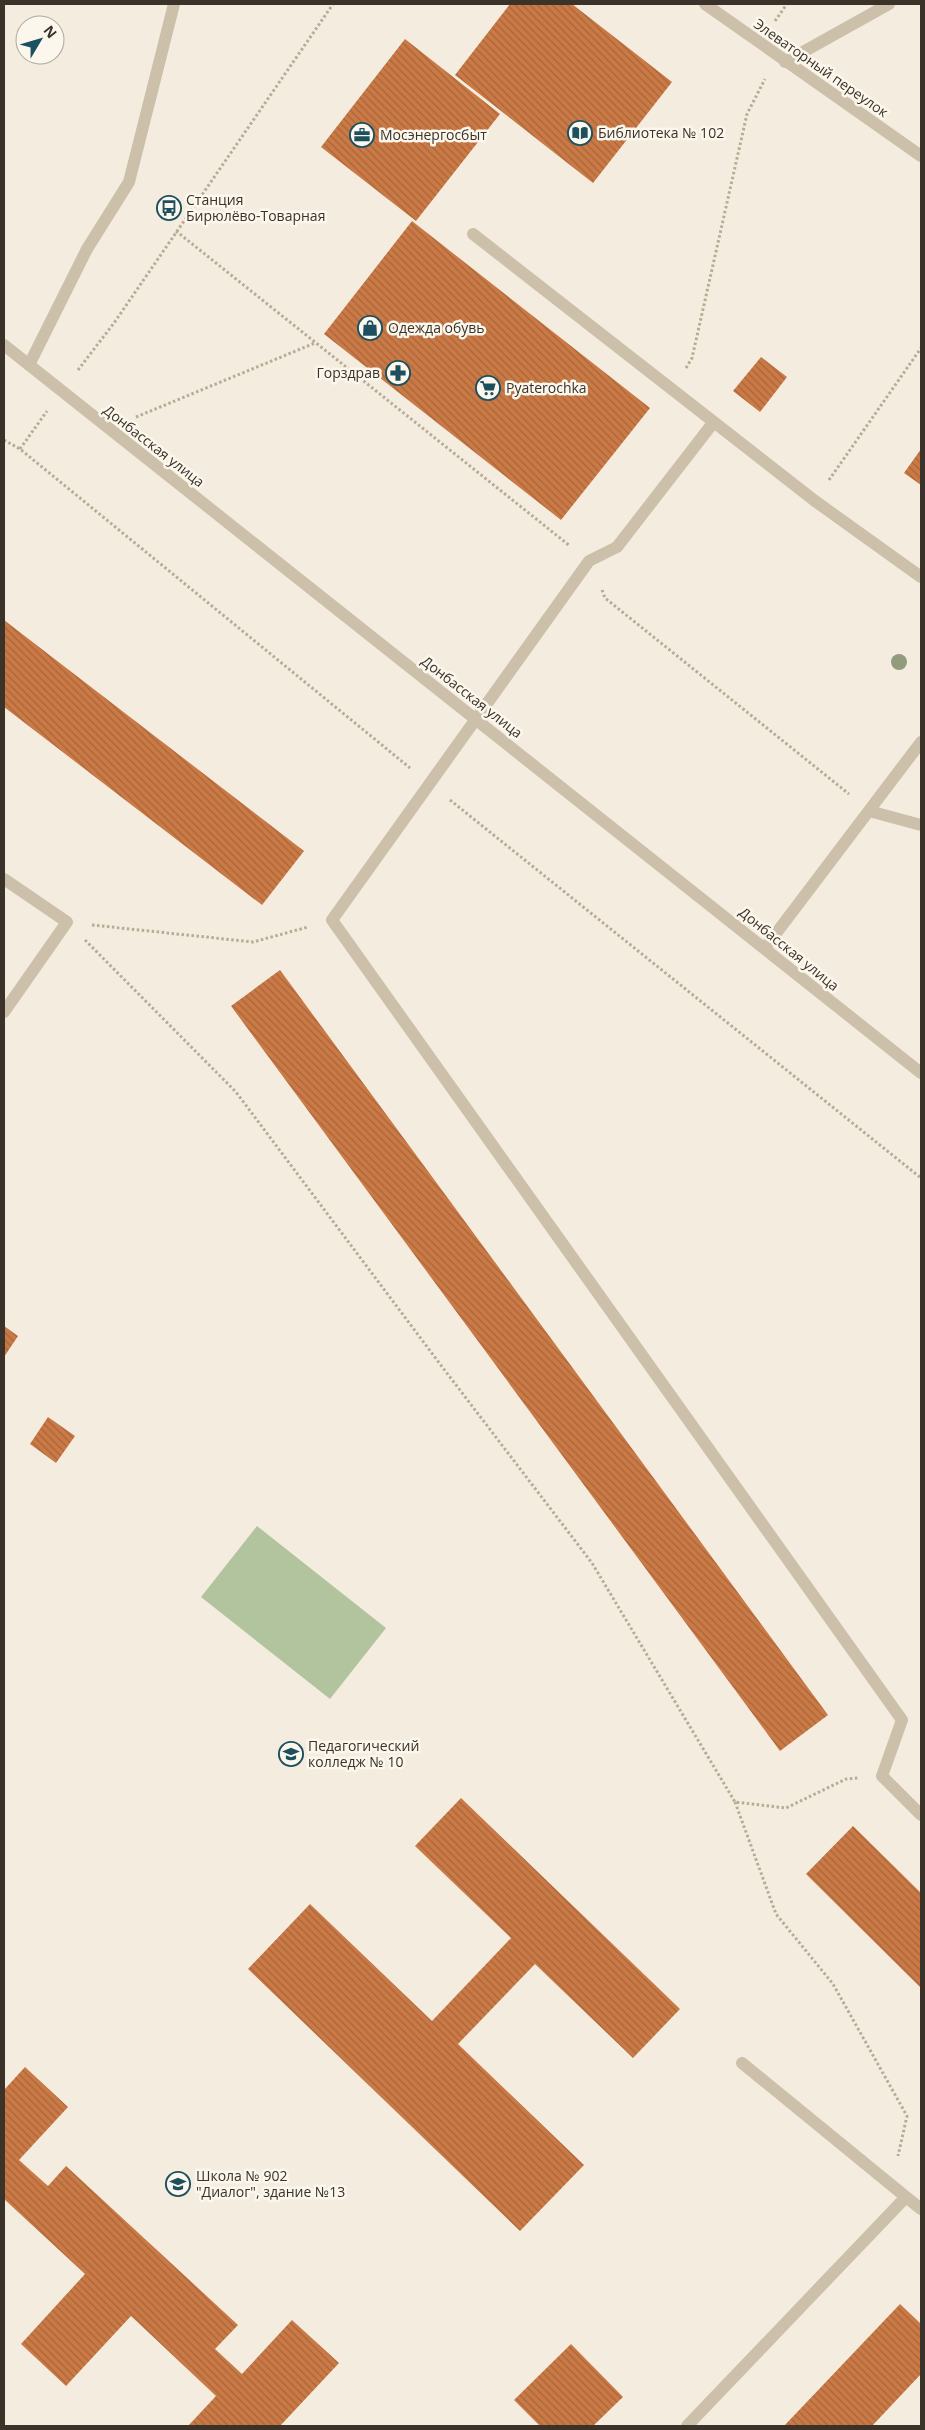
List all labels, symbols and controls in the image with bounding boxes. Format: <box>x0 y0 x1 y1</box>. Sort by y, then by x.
street label: Элеваторный переулок <box>750 14 893 122</box>
north arrow <box>15 15 65 65</box>
text: N <box>40 21 62 42</box>
library icon: Библиотека № 102 <box>567 120 593 146</box>
office icon: Мосэнергосбыт <box>349 122 375 148</box>
place label: Библиотека № 102 <box>598 123 724 142</box>
place label: Мосэнергосбыт <box>380 125 487 144</box>
place label: Станция Бирюлёво-Товарная <box>186 190 325 225</box>
bus stop icon: Станция Бирюлёво-Товарная <box>156 195 182 221</box>
shop icon: Одежда обувь <box>357 315 383 341</box>
place label: Одежда обувь <box>388 318 485 337</box>
pharmacy icon: Горздрав <box>385 360 411 386</box>
place label: Горздрав <box>317 363 380 382</box>
supermarket icon: Pyaterochka <box>475 375 501 401</box>
place label: Pyaterochka <box>506 378 587 397</box>
street label: Донбасская улица <box>100 400 209 491</box>
street label: Донбасская улица <box>418 651 527 742</box>
street label: Донбасская улица <box>735 902 843 995</box>
place label: Педагогический колледж № 10 <box>308 1736 419 1771</box>
school or university icon: Педагогический колледж № 10 <box>278 1741 304 1767</box>
place label: Школа № 902 "Диалог", здание №13 <box>196 2166 345 2201</box>
school or university icon: Школа № 902 "Диалог", здание №13 <box>165 2171 191 2197</box>

